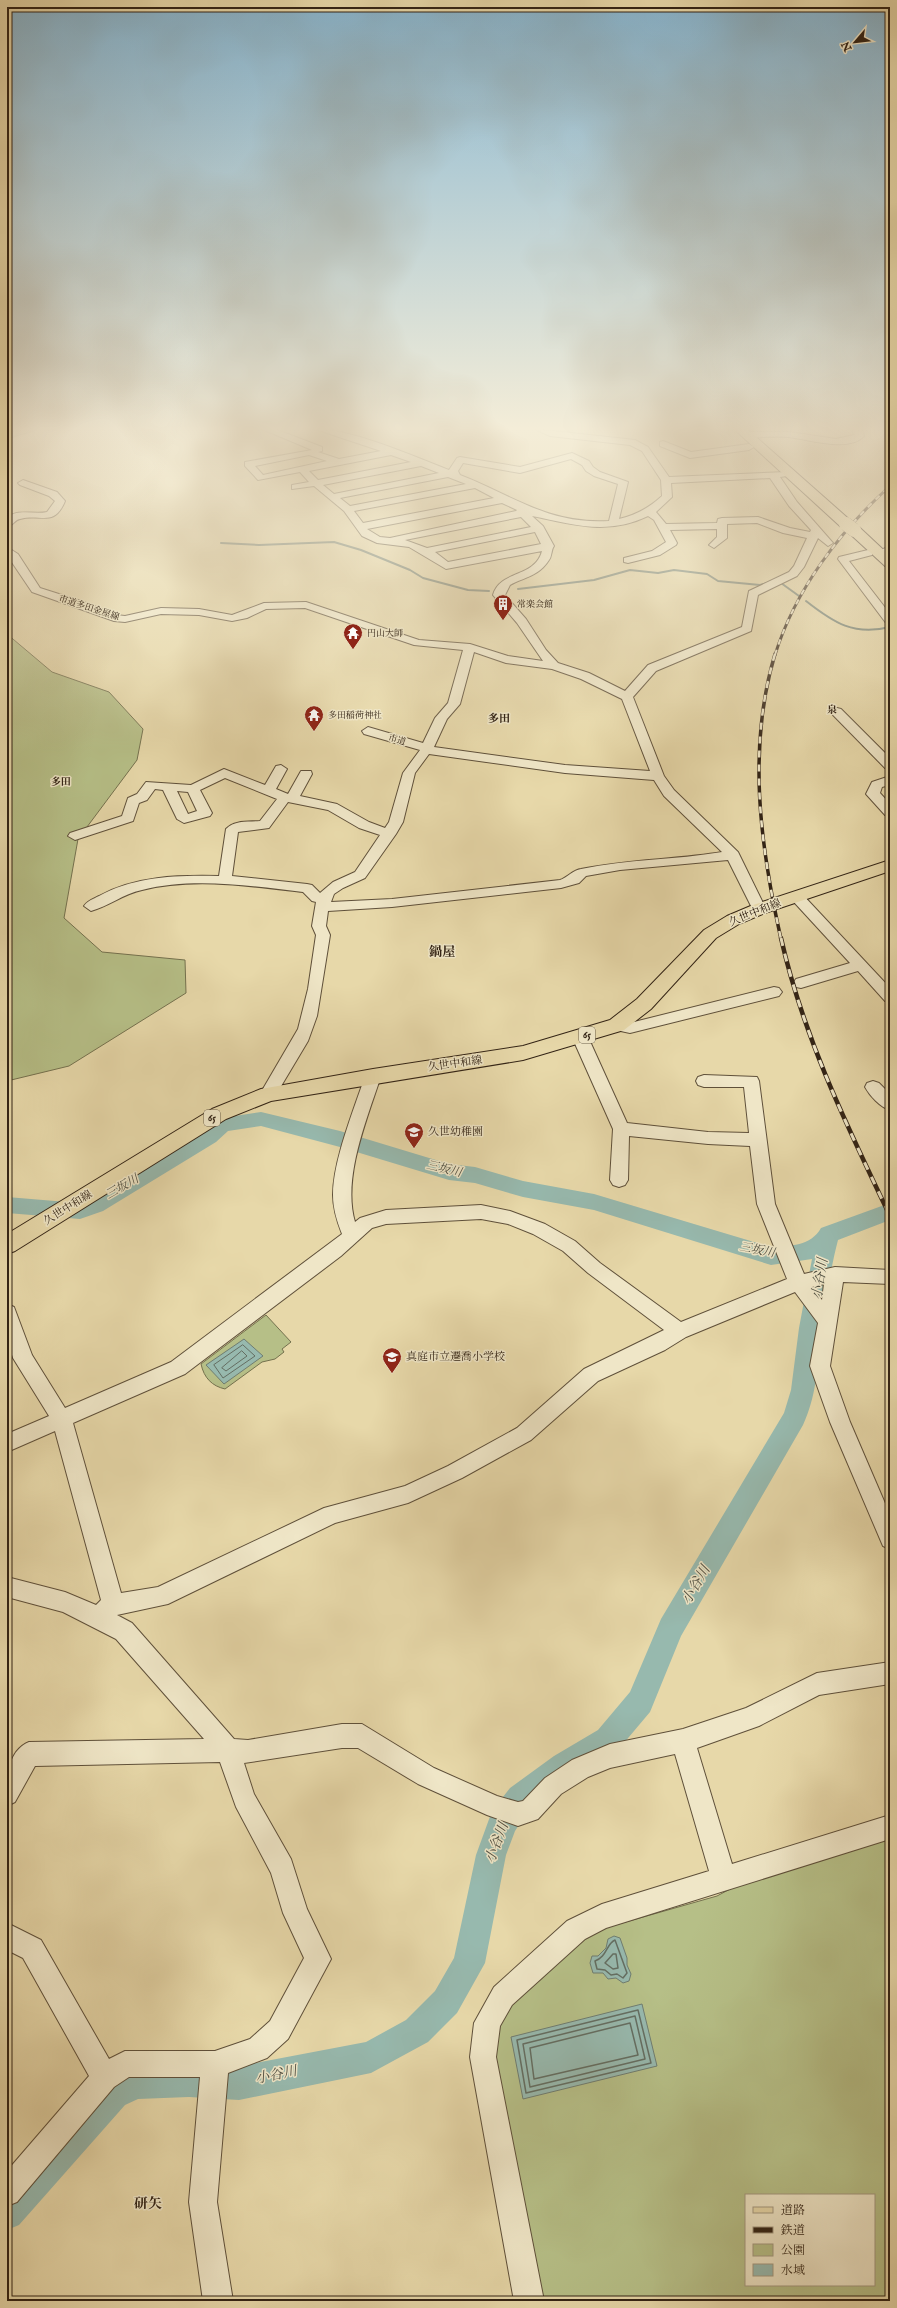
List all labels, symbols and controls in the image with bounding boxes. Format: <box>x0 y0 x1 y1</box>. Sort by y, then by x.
north arrow <box>835 22 875 62</box>
text: N <box>838 38 856 55</box>
street label: 市道多田金屋線 <box>57 593 121 623</box>
building icon: 常楽会館 <box>492 593 514 621</box>
place label: 常楽会館 <box>517 599 553 610</box>
temple icon: 円山大師 <box>342 622 364 650</box>
place label: 円山大師 <box>367 628 403 639</box>
temple icon: 多田稲荷神社 <box>303 704 325 732</box>
district label: 泉 <box>827 704 837 717</box>
place label: 多田稲荷神社 <box>328 710 382 721</box>
district label: 多田 <box>488 712 510 726</box>
street label: 市道 <box>387 732 407 748</box>
district label: 多田 <box>51 776 71 789</box>
street label: 久世中和線 <box>727 896 783 930</box>
district label: 鍋屋 <box>429 944 455 961</box>
road number: 65 <box>579 1027 595 1043</box>
street label: 久世中和線 <box>427 1053 483 1075</box>
road number: 65 <box>204 1110 220 1126</box>
school or university icon: 久世幼稚園 <box>403 1121 425 1149</box>
place label: 久世幼稚園 <box>428 1125 483 1139</box>
water label: 三坂川 <box>425 1158 465 1181</box>
water label: 三坂川 <box>103 1171 143 1202</box>
street label: 久世中和線 <box>41 1187 95 1229</box>
water label: 三坂川 <box>738 1239 778 1261</box>
water label: 小谷川 <box>808 1255 832 1301</box>
school or university icon: 真庭市立遷喬小学校 <box>381 1346 403 1374</box>
place label: 真庭市立遷喬小学校 <box>406 1350 505 1364</box>
water label: 小谷川 <box>678 1561 715 1608</box>
water label: 小谷川 <box>481 1818 513 1866</box>
water label: 小谷川 <box>254 2062 300 2088</box>
legend <box>745 2194 875 2286</box>
district label: 研矢 <box>134 2195 162 2213</box>
text: 道路 <box>781 2203 805 2218</box>
text: 鉄道 <box>780 2223 805 2238</box>
text: 公園 <box>781 2243 805 2258</box>
text: 水域 <box>781 2263 805 2278</box>

